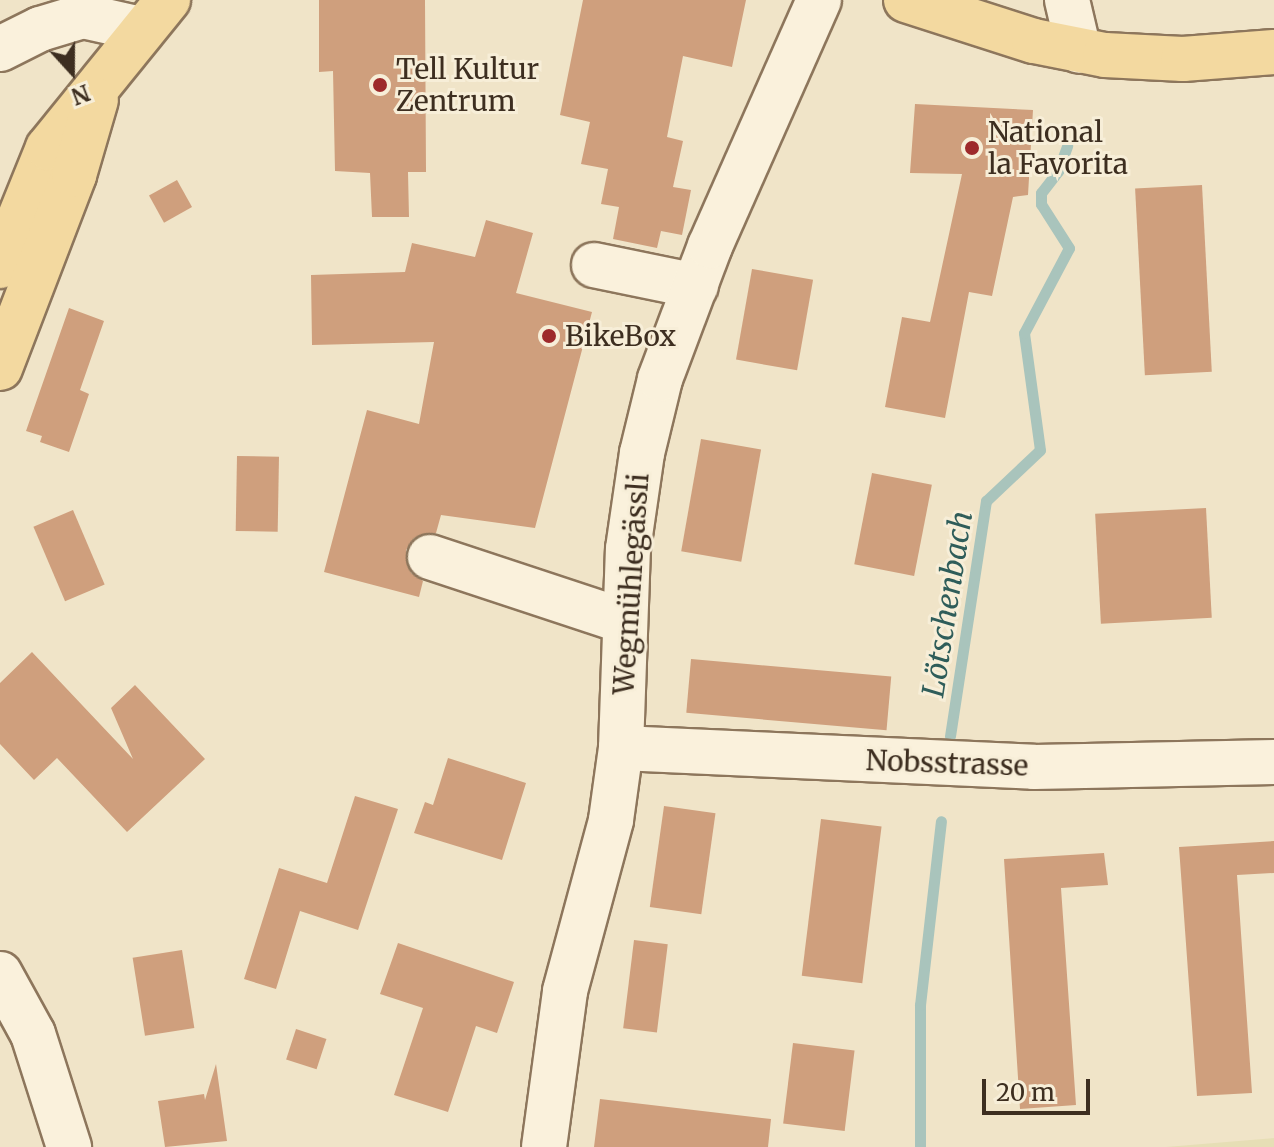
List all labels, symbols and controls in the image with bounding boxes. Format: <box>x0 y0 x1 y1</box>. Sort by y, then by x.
north arrow <box>32 32 112 112</box>
place label: Tell Kultur Zentrum <box>396 52 539 118</box>
marker: Tell Kultur Zentrum <box>371 76 389 94</box>
text: N <box>67 78 94 111</box>
place label: National la Favorita <box>988 115 1128 181</box>
marker: National la Favorita <box>963 139 981 157</box>
place label: BikeBox <box>565 319 676 353</box>
marker: BikeBox <box>540 327 558 345</box>
street label: Wegmühlegässli <box>606 472 656 696</box>
water label: Lötschenbach <box>915 508 979 700</box>
street label: Nobsstrasse <box>865 743 1029 783</box>
scale bar <box>986 1063 1094 1113</box>
text: 20 m <box>996 1077 1055 1108</box>

